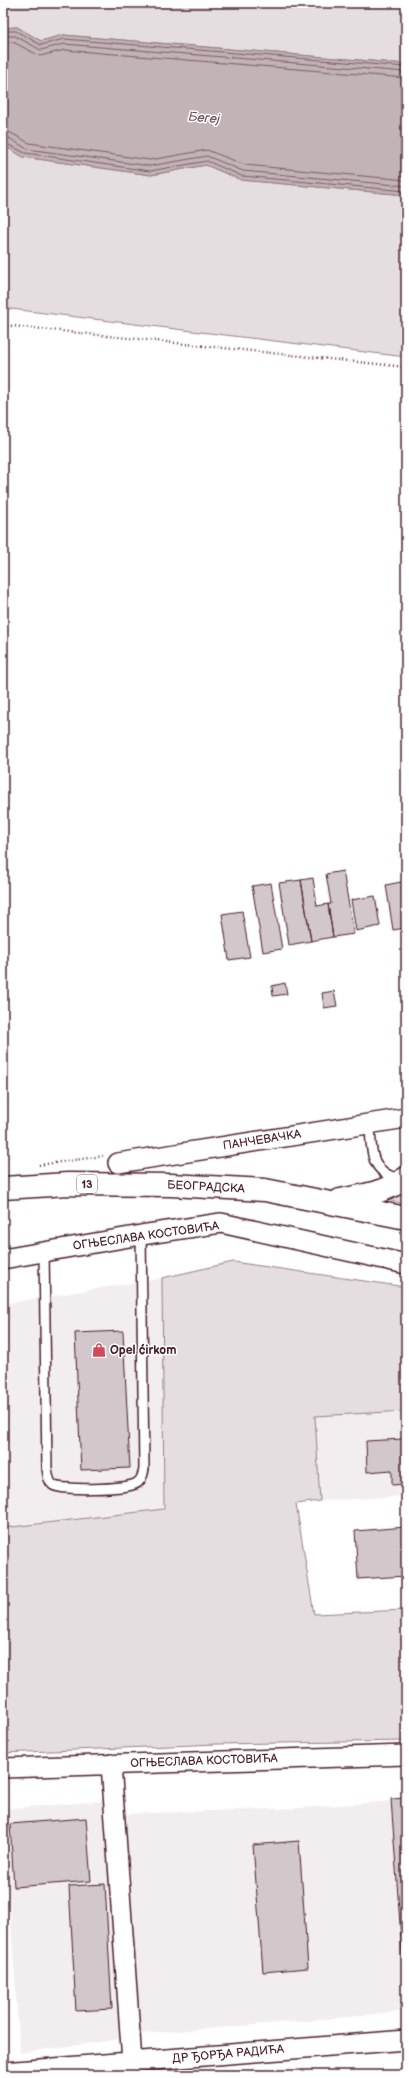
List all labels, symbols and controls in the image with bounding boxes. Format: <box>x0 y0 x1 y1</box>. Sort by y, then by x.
water label: Бегеј <box>188 109 221 127</box>
street label: ПАНЧЕВАЧКА <box>222 1126 303 1154</box>
road number: 13 <box>77 1175 97 1193</box>
street label: БЕОГРАДСКА <box>167 1177 246 1197</box>
street label: ОГЊЕСЛАВА КОСТОВИЋА <box>72 1218 221 1254</box>
shop icon: Opel ćirkom <box>91 1342 107 1358</box>
place label: Opel ćirkom <box>110 1343 176 1358</box>
street label: ОГЊЕСЛАВА КОСТОВИЋА <box>130 1751 279 1771</box>
street label: ДР ЂОРЂА РАДИЋА <box>172 2042 285 2066</box>

